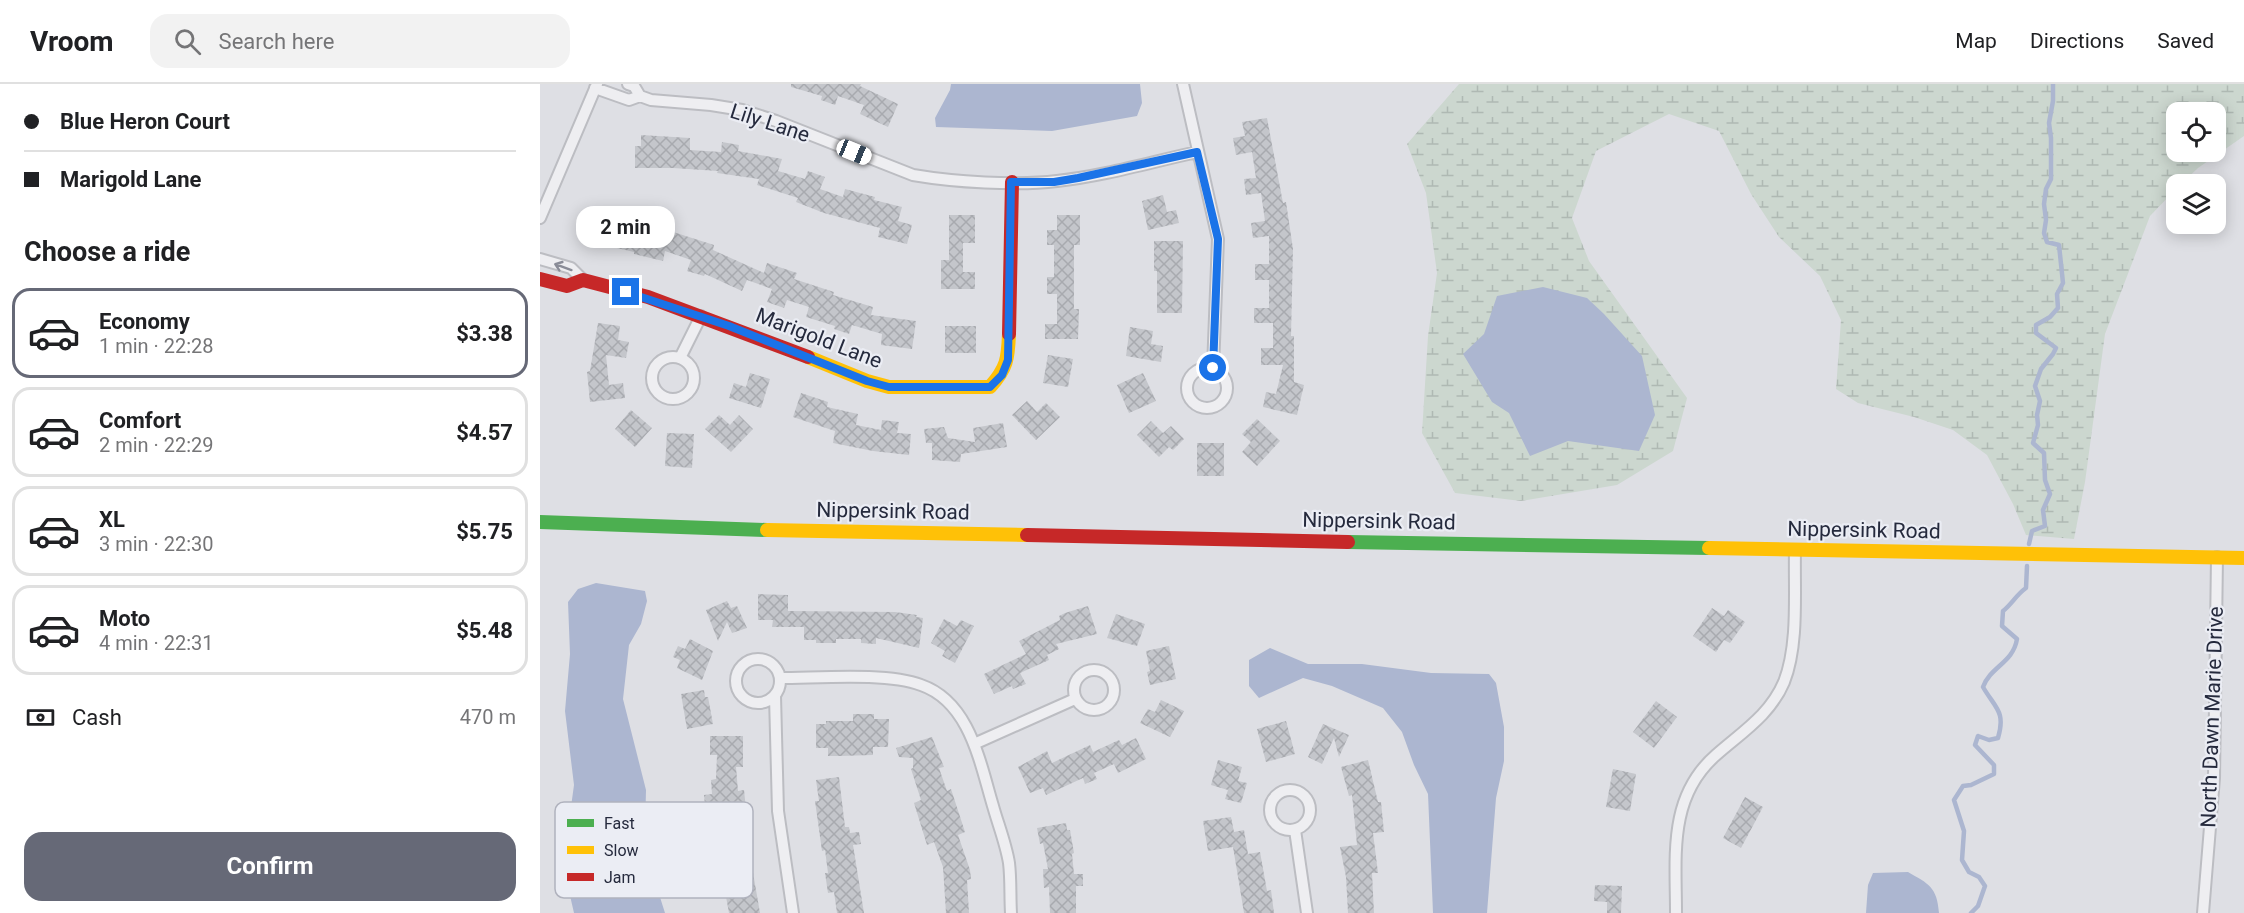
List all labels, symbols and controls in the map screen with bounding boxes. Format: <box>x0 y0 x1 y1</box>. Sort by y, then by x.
search box <box>150 14 570 68</box>
text: Vroom <box>30 25 114 58</box>
icon: search <box>171 25 204 58</box>
text: Search here <box>219 29 334 54</box>
text: Map <box>1955 29 1997 53</box>
text: Directions <box>2030 29 2124 53</box>
text: Saved <box>2157 29 2214 53</box>
street label: Lily Lane <box>727 99 813 147</box>
map controls <box>2166 102 2226 234</box>
button: locate <box>2166 102 2226 162</box>
text: Blue Heron Court <box>60 109 230 134</box>
car <box>834 137 874 167</box>
text: Marigold Lane <box>60 167 201 192</box>
button: layers <box>2166 174 2226 234</box>
callout: 2 min <box>576 205 676 247</box>
text: 2 min <box>600 215 651 239</box>
text: Choose a ride <box>24 236 190 268</box>
one-way arrow <box>554 260 573 271</box>
route end <box>612 278 639 305</box>
street label: Marigold Lane <box>752 303 886 373</box>
icon: car <box>27 306 81 360</box>
text: Economy <box>99 309 190 334</box>
text: $3.38 <box>456 321 513 346</box>
text: 1 min · 22:28 <box>99 334 214 358</box>
route start <box>1199 354 1226 381</box>
icon: car <box>27 405 81 459</box>
text: Comfort <box>99 408 181 433</box>
text: $4.57 <box>456 420 513 445</box>
text: 2 min · 22:29 <box>99 433 214 457</box>
street label: Nippersink Road <box>816 498 970 524</box>
icon: car <box>27 504 81 558</box>
text: XL <box>99 507 125 532</box>
street label: Nippersink Road <box>1302 508 1456 534</box>
street label: Nippersink Road <box>1787 517 1941 543</box>
text: $5.75 <box>456 519 513 544</box>
text: 3 min · 22:30 <box>99 532 214 556</box>
icon: car <box>27 603 81 657</box>
text: Moto <box>99 606 150 631</box>
street label: North Dawn Marie Drive <box>2196 606 2228 828</box>
text: $5.48 <box>456 618 513 643</box>
text: 4 min · 22:31 <box>99 631 214 655</box>
icon: cash <box>24 701 57 734</box>
text: Cash <box>72 705 122 730</box>
text: 470 m <box>460 705 516 729</box>
legend <box>555 802 753 898</box>
text: Fast <box>604 814 635 833</box>
button: Confirm <box>24 832 516 901</box>
text: Slow <box>604 841 639 860</box>
text: Jam <box>604 868 636 887</box>

